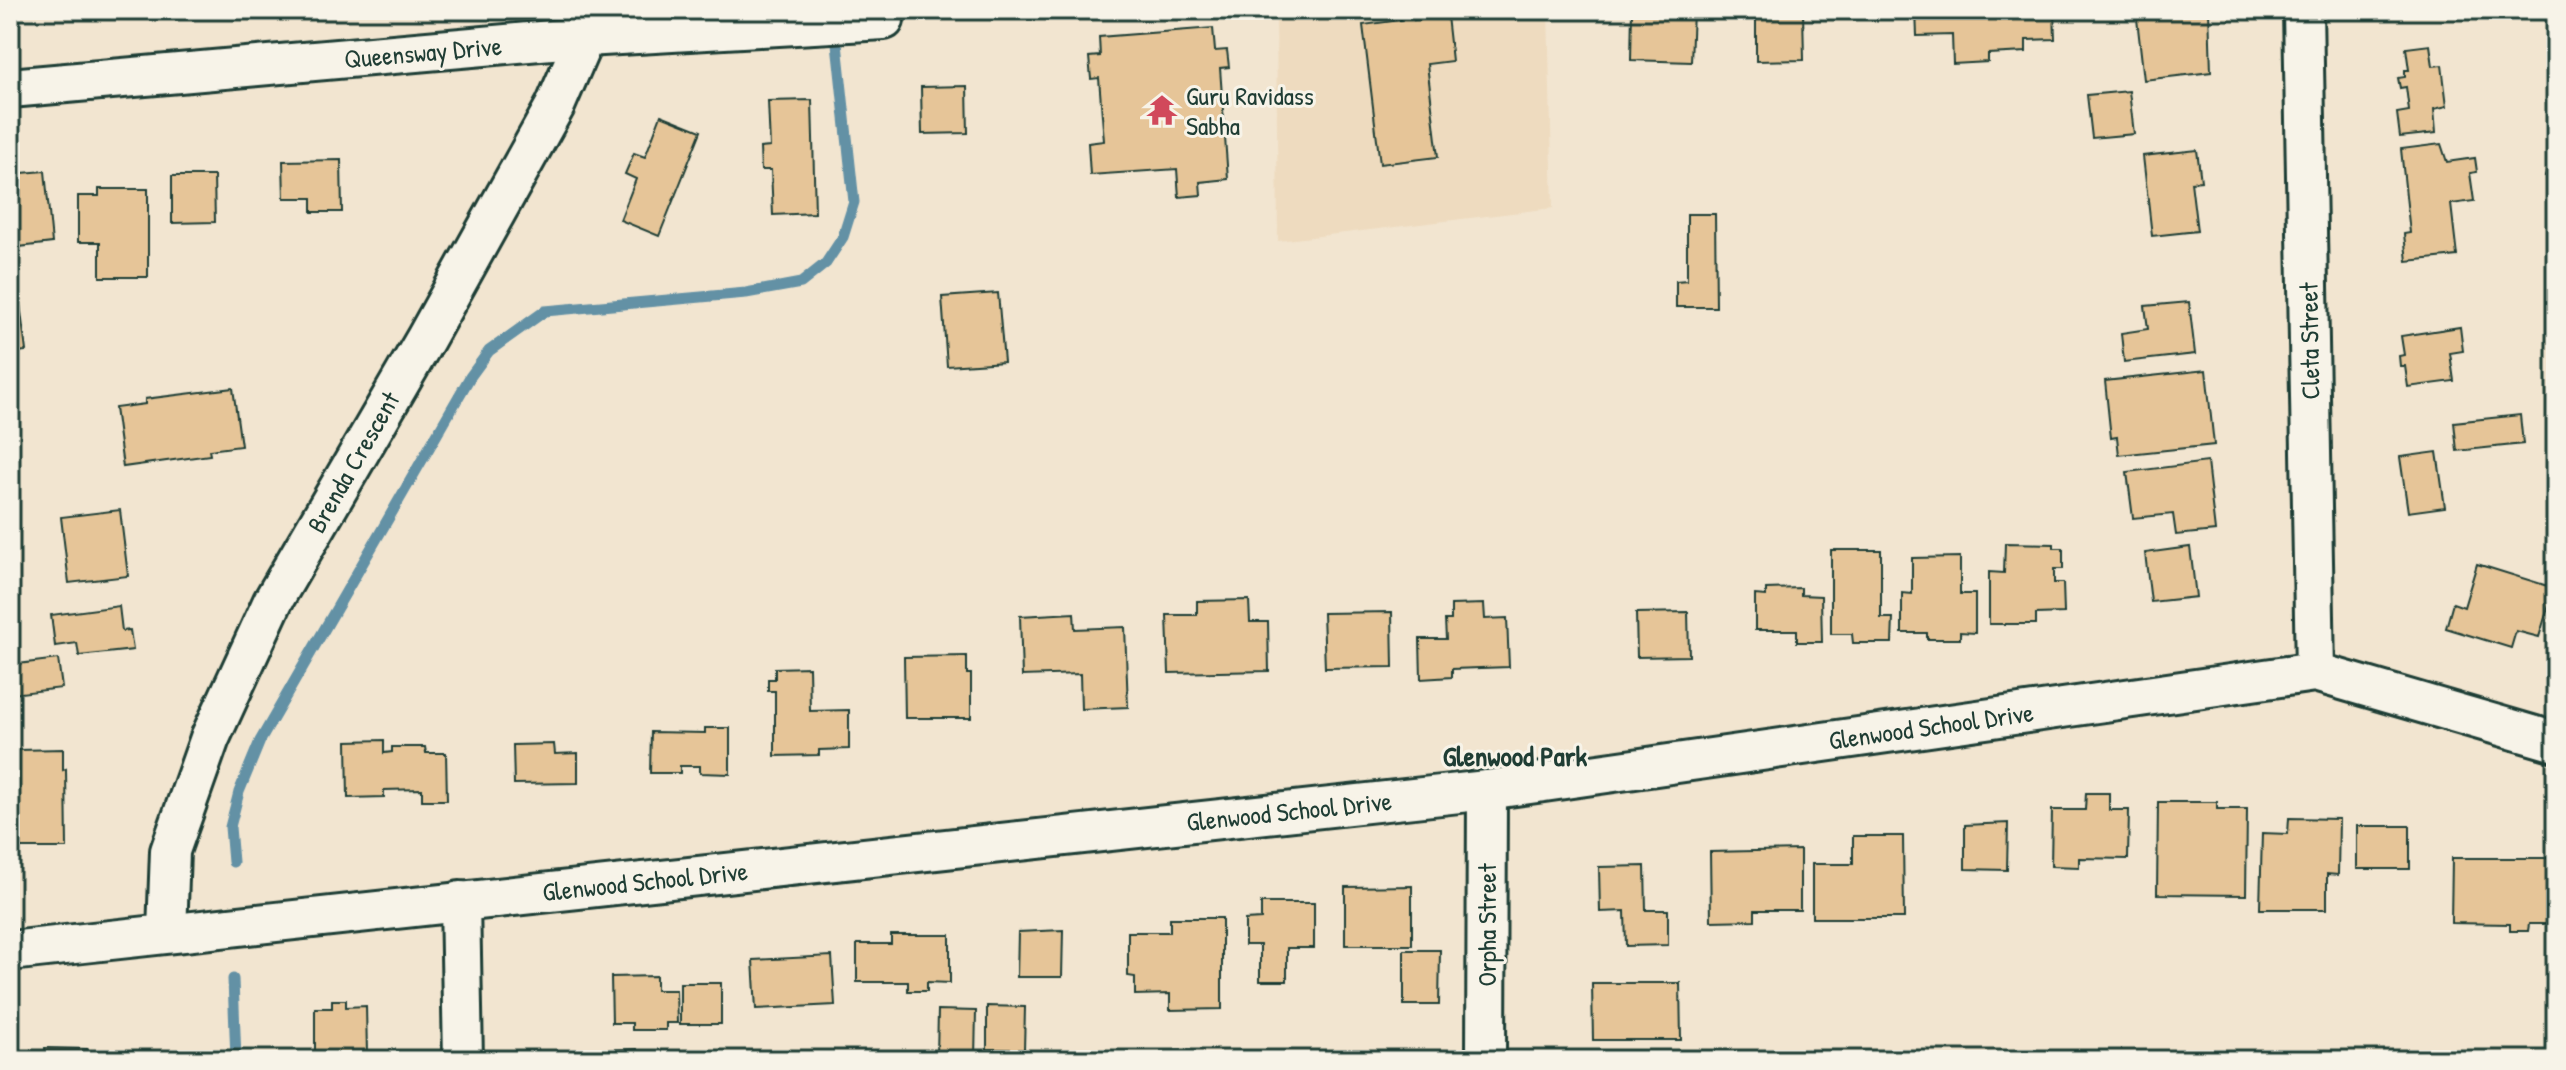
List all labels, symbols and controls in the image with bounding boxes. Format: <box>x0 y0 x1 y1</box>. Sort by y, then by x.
street label: Queensway Drive <box>343 28 503 76</box>
place label: Guru Ravidass Sabha <box>1186 78 1314 143</box>
temple icon: Guru Ravidass Sabha <box>1145 93 1179 127</box>
street label: Cleta Street <box>2290 281 2328 400</box>
street label: Brenda Crescent <box>299 384 408 539</box>
street label: Glenwood School Drive <box>1826 694 2036 758</box>
district label: Glenwood Park <box>1443 737 1588 775</box>
street label: Glenwood School Drive <box>1185 783 1393 839</box>
street label: Glenwood School Drive <box>541 853 749 909</box>
street label: Orpha Street <box>1469 862 1504 987</box>

